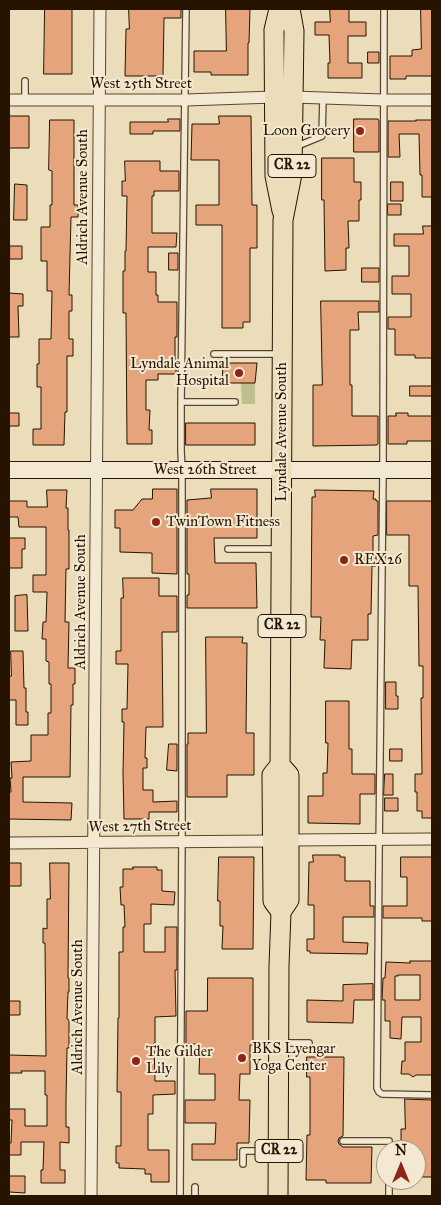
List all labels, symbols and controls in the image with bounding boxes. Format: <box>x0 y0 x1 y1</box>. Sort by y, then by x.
street label: West 25th Street <box>90 75 192 93</box>
place label: Loon Grocery <box>263 122 350 140</box>
marker: Loon Grocery <box>354 125 366 137</box>
street label: Aldrich Avenue South <box>74 129 92 265</box>
road number: CR 22 <box>268 154 316 178</box>
place label: Lyndale Animal Hospital <box>130 355 229 390</box>
street label: Lyndale Avenue South <box>273 362 291 502</box>
marker: Lyndale Animal Hospital <box>233 367 245 379</box>
street label: West 26th Street <box>153 461 257 479</box>
place label: TwinTown Fitness <box>166 513 280 531</box>
marker: TwinTown Fitness <box>150 516 162 528</box>
street label: Aldrich Avenue South <box>72 534 90 670</box>
place label: REX26 <box>354 551 402 569</box>
marker: REX26 <box>338 554 350 566</box>
road number: CR 22 <box>258 614 306 638</box>
street label: West 27th Street <box>88 817 192 837</box>
street label: Aldrich Avenue South <box>69 939 87 1075</box>
place label: BKS Lyengar Yoga Center <box>252 1040 335 1075</box>
place label: The Gilder Lily <box>146 1043 213 1078</box>
marker: BKS Lyengar Yoga Center <box>236 1052 248 1064</box>
marker: The Gilder Lily <box>130 1055 142 1067</box>
road number: CR 22 <box>255 1140 303 1162</box>
north arrow <box>376 1140 426 1190</box>
text: N <box>395 1142 407 1159</box>

